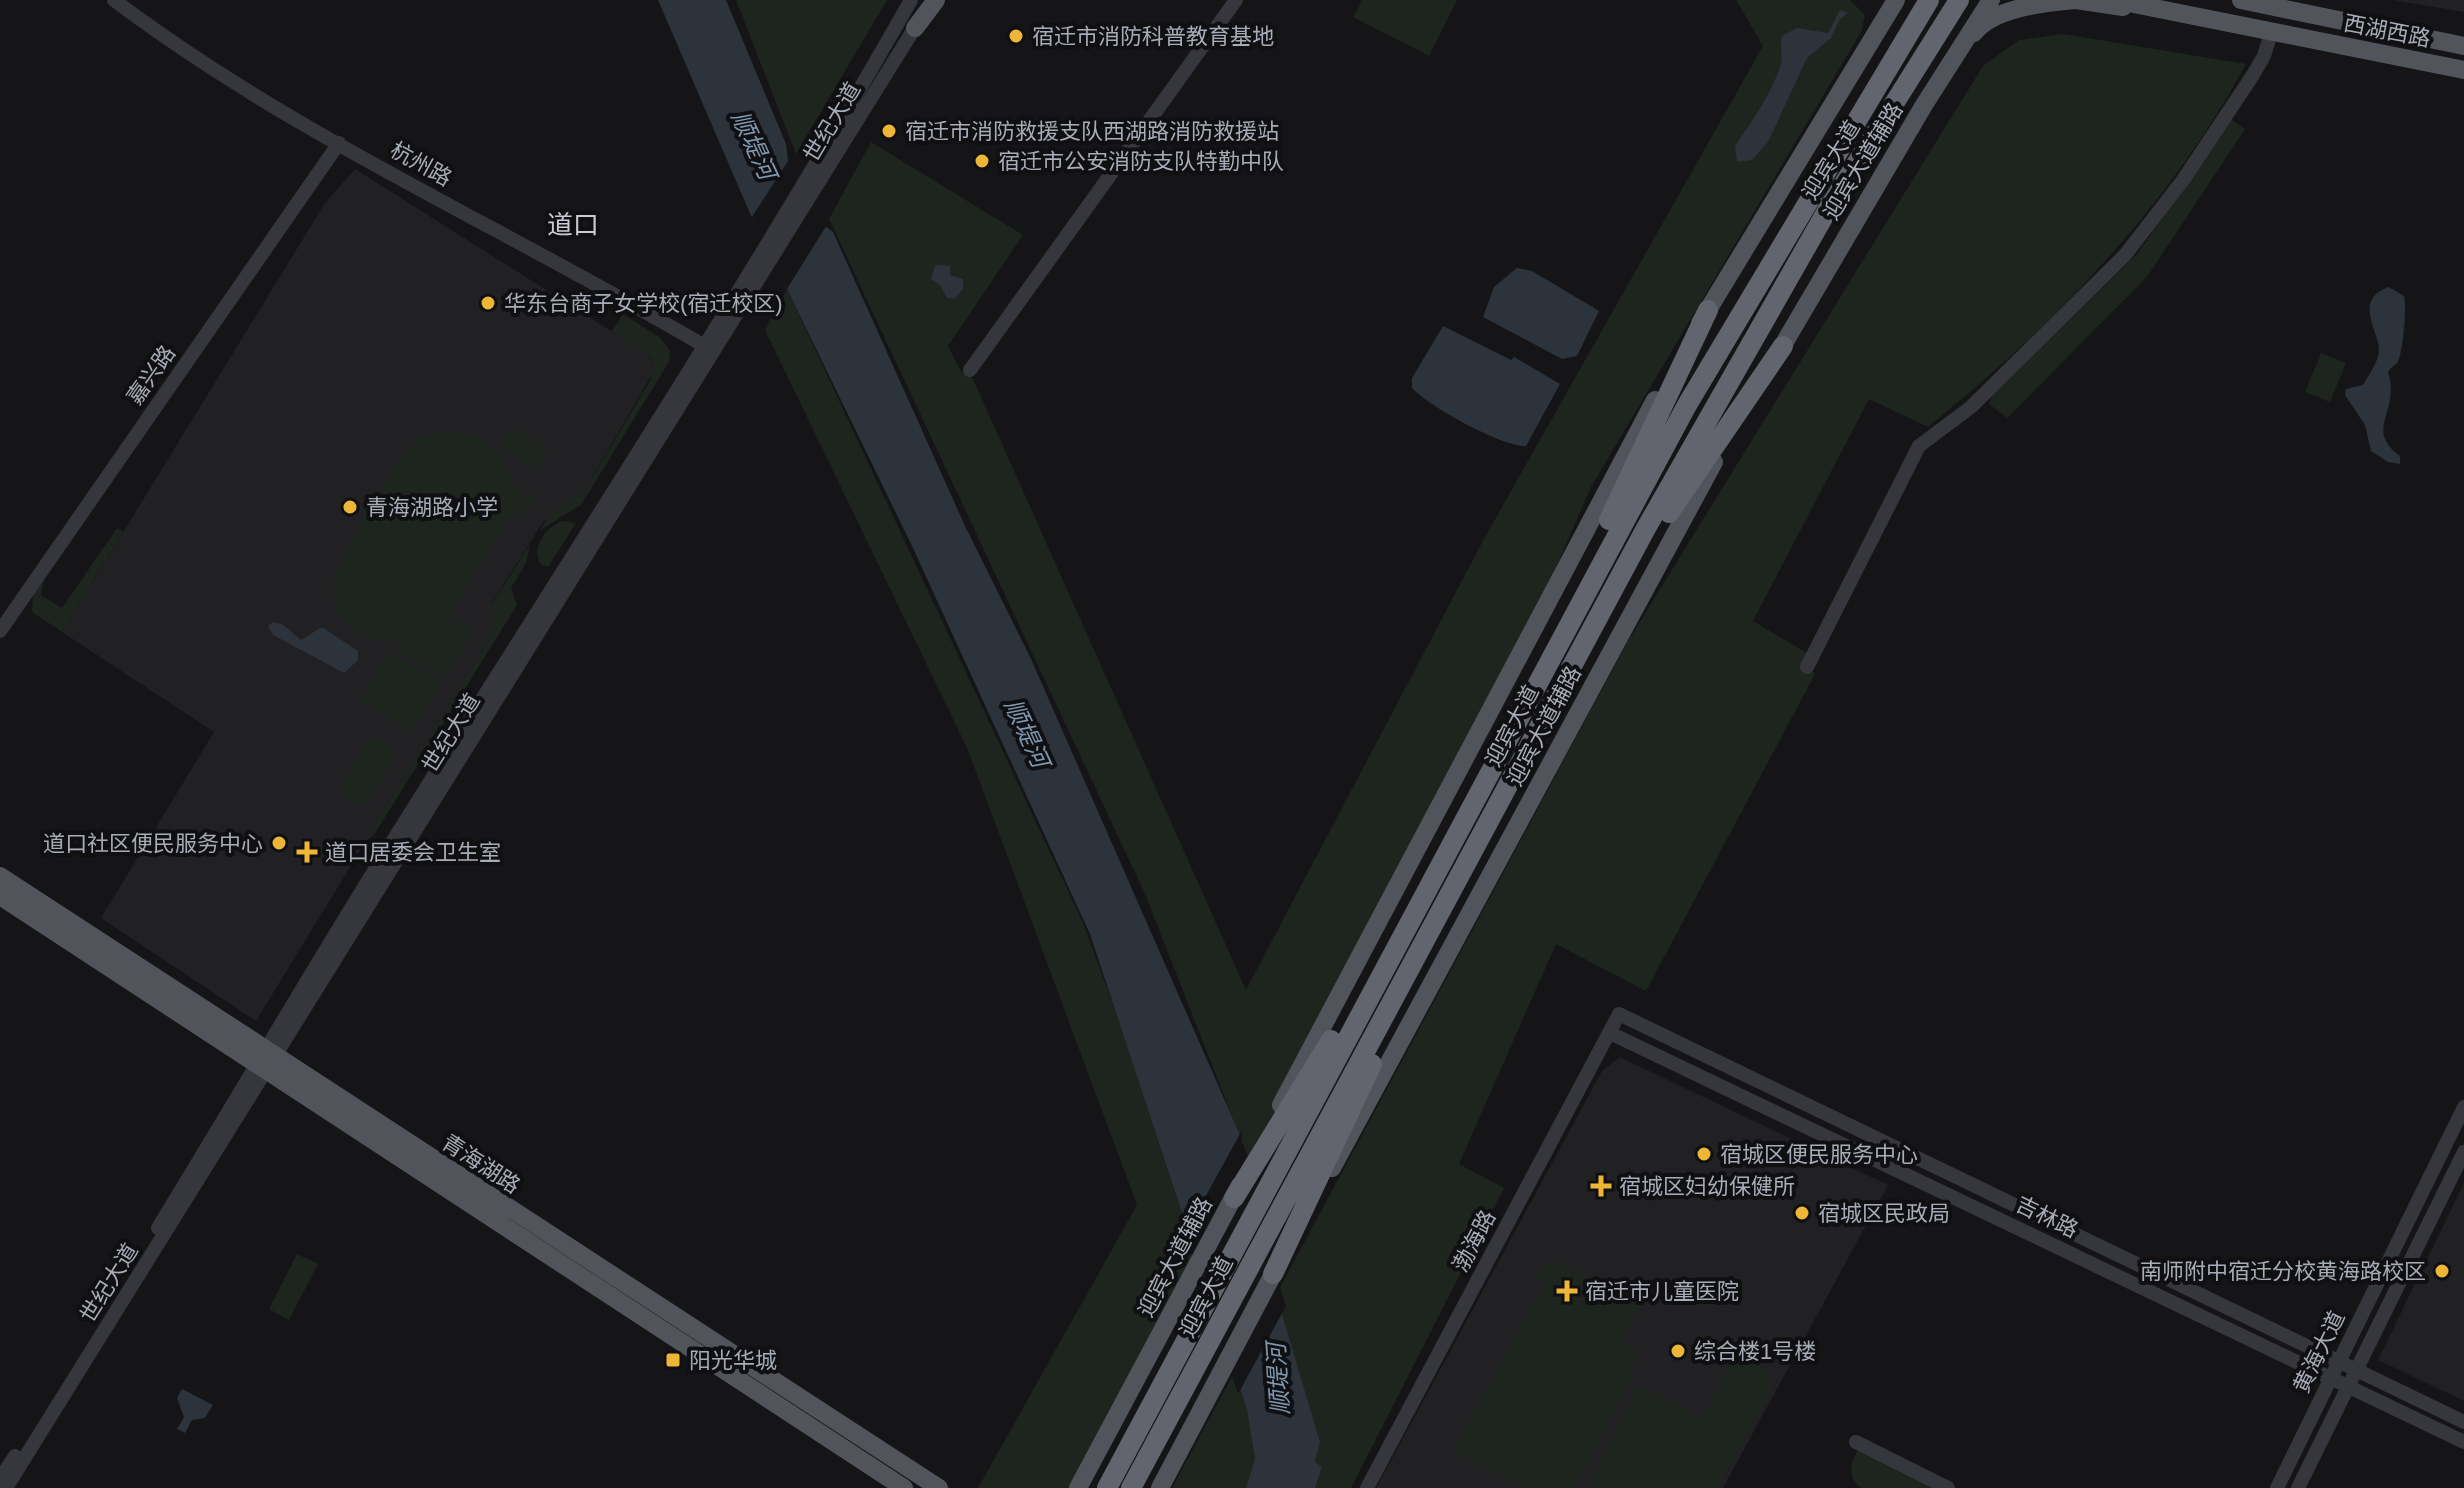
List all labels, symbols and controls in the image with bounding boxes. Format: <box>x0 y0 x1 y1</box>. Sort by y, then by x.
street label: 西湖西路 <box>2341 10 2433 52</box>
place label: 宿迁市消防科普教育基地 <box>1032 24 1274 49</box>
marker: 宿迁市消防科普教育基地 <box>1007 27 1025 45</box>
street label: 世纪大道 <box>799 78 865 166</box>
street label: 迎宾大道辅路 <box>1818 98 1908 224</box>
water label: 顺堤河 <box>727 107 783 187</box>
street label: 迎宾大道 <box>1797 116 1865 204</box>
place label: 宿迁市消防救援支队西湖路消防救援站 <box>905 119 1279 144</box>
marker: 宿迁市消防救援支队西湖路消防救援站 <box>880 122 898 140</box>
street label: 杭州路 <box>386 137 456 191</box>
place label: 宿迁市公安消防支队特勤中队 <box>998 149 1284 174</box>
marker: 宿迁市公安消防支队特勤中队 <box>973 152 991 170</box>
district label: 道口 <box>547 210 599 240</box>
place label: 华东台商子女学校(宿迁校区) <box>504 291 783 316</box>
marker: 华东台商子女学校(宿迁校区) <box>479 294 497 312</box>
street label: 嘉兴路 <box>122 341 180 409</box>
place label: 青海湖路小学 <box>366 495 498 520</box>
marker: 青海湖路小学 <box>341 498 359 516</box>
street label: 迎宾大道辅路 <box>1502 662 1586 790</box>
street label: 迎宾大道 <box>1480 681 1544 771</box>
street label: 世纪大道 <box>417 689 485 777</box>
water label: 顺堤河 <box>1000 695 1056 775</box>
place label: 道口社区便民服务中心 <box>43 831 263 856</box>
marker: 道口社区便民服务中心 <box>270 834 288 852</box>
place label: 道口居委会卫生室 <box>325 840 501 865</box>
marker: 道口居委会卫生室 <box>296 841 318 863</box>
street label: 青海湖路 <box>437 1130 525 1198</box>
place label: 宿城区便民服务中心 <box>1720 1142 1918 1167</box>
marker: 宿城区便民服务中心 <box>1695 1145 1713 1163</box>
place label: 宿城区妇幼保健所 <box>1619 1174 1795 1199</box>
marker: 宿城区妇幼保健所 <box>1590 1175 1612 1197</box>
street label: 吉林路 <box>2012 1191 2082 1243</box>
street label: 迎宾大道辅路 <box>1132 1193 1218 1321</box>
place label: 宿城区民政局 <box>1818 1201 1950 1226</box>
marker: 宿城区民政局 <box>1793 1204 1811 1222</box>
street label: 渤海路 <box>1447 1206 1501 1276</box>
street label: 世纪大道 <box>75 1239 143 1327</box>
street label: 迎宾大道 <box>1174 1252 1238 1342</box>
place label: 南师附中宿迁分校黄海路校区 <box>2140 1259 2426 1284</box>
marker: 南师附中宿迁分校黄海路校区 <box>2433 1262 2451 1280</box>
place label: 宿迁市儿童医院 <box>1585 1279 1739 1304</box>
marker: 宿迁市儿童医院 <box>1556 1280 1578 1302</box>
street label: 黄海大道 <box>2288 1307 2350 1397</box>
water label: 顺堤河 <box>1262 1338 1294 1416</box>
place label: 综合楼1号楼 <box>1694 1339 1816 1364</box>
marker: 综合楼1号楼 <box>1669 1342 1687 1360</box>
place label: 阳光华城 <box>689 1348 777 1373</box>
marker: 阳光华城 <box>664 1351 682 1369</box>

